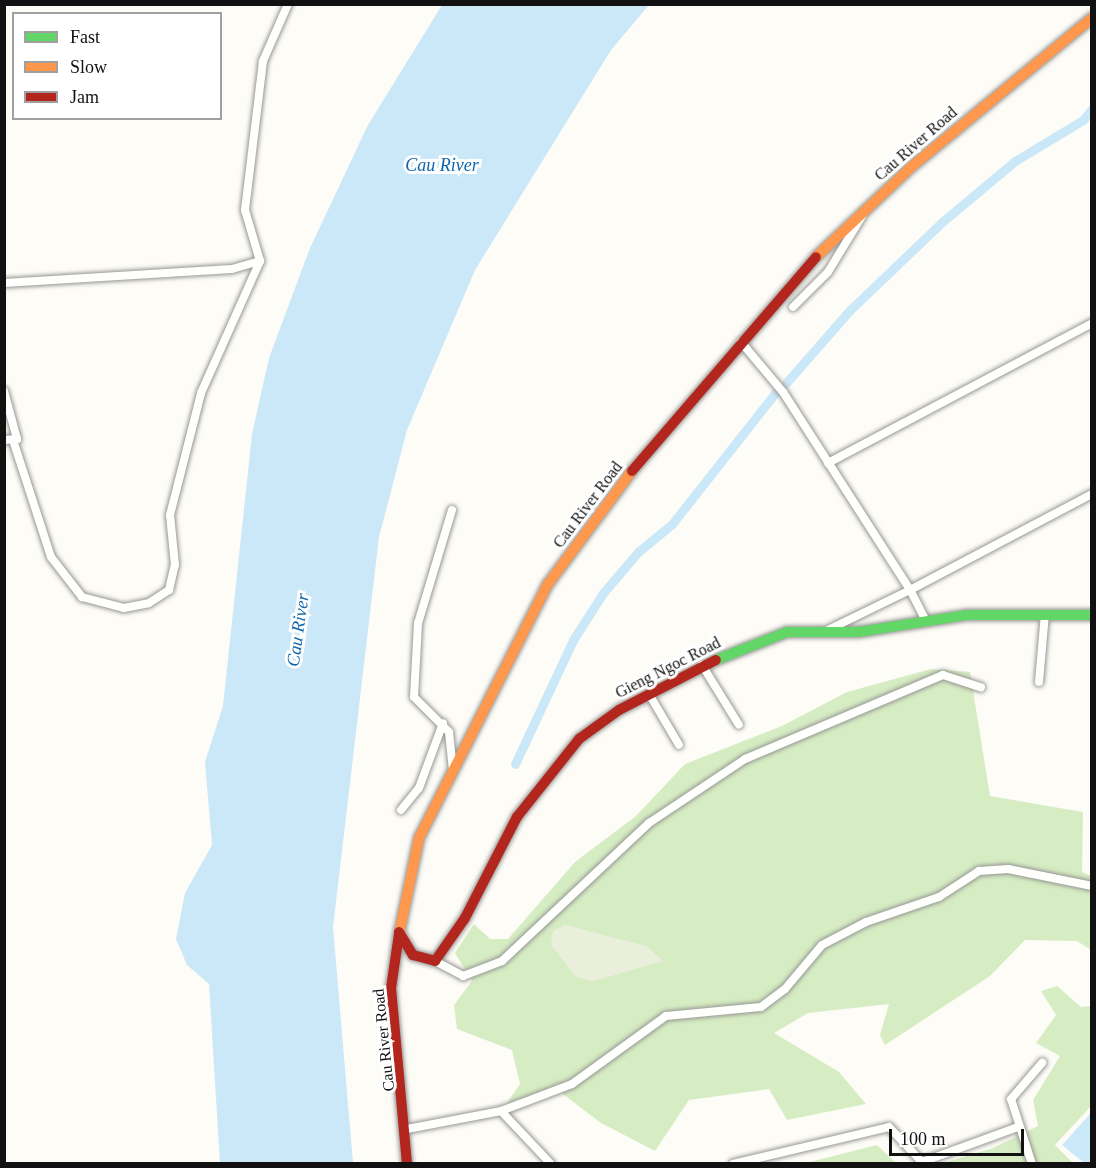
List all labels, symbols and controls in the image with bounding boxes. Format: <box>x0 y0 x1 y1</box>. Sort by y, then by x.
legend <box>12 12 222 120</box>
text: Fast <box>70 27 100 47</box>
text: Slow <box>70 57 107 77</box>
text: Jam <box>70 87 99 107</box>
street label: Cau River Road <box>871 103 961 185</box>
water label: Cau River <box>405 154 479 176</box>
street label: Cau River Road <box>549 458 627 552</box>
water label: Cau River <box>282 592 314 668</box>
street label: Gieng Ngoc Road <box>612 633 724 703</box>
street label: Cau River Road <box>369 988 399 1092</box>
scale bar <box>892 1117 1027 1155</box>
text: 100 m <box>900 1129 946 1149</box>

